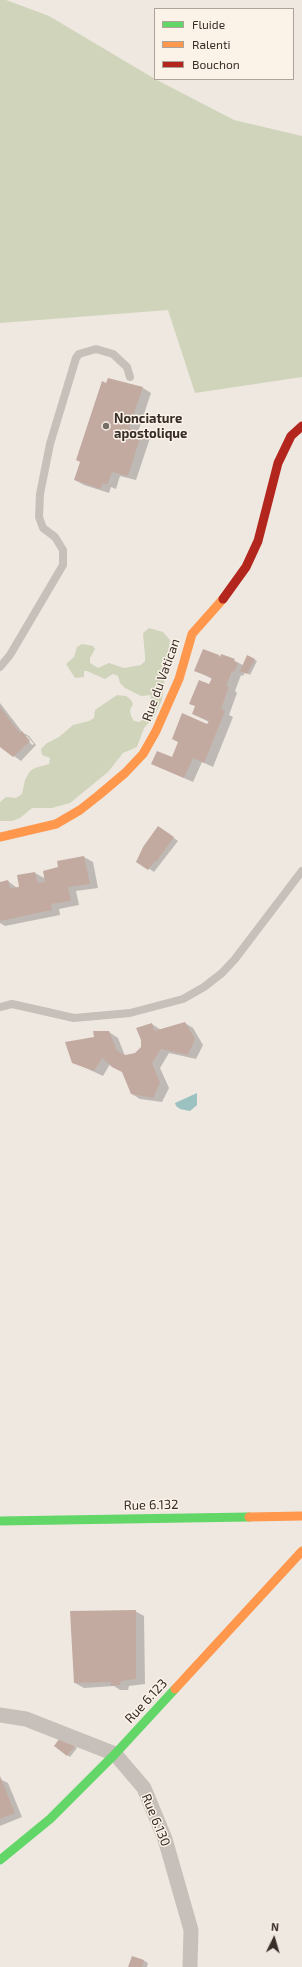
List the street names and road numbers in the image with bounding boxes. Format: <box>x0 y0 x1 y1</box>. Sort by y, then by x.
street label: Rue du Vatican <box>139 636 183 724</box>
street label: Rue 6.132 <box>123 1497 179 1513</box>
street label: Rue 6.123 <box>122 1676 170 1726</box>
street label: Rue 6.130 <box>138 1791 174 1849</box>

